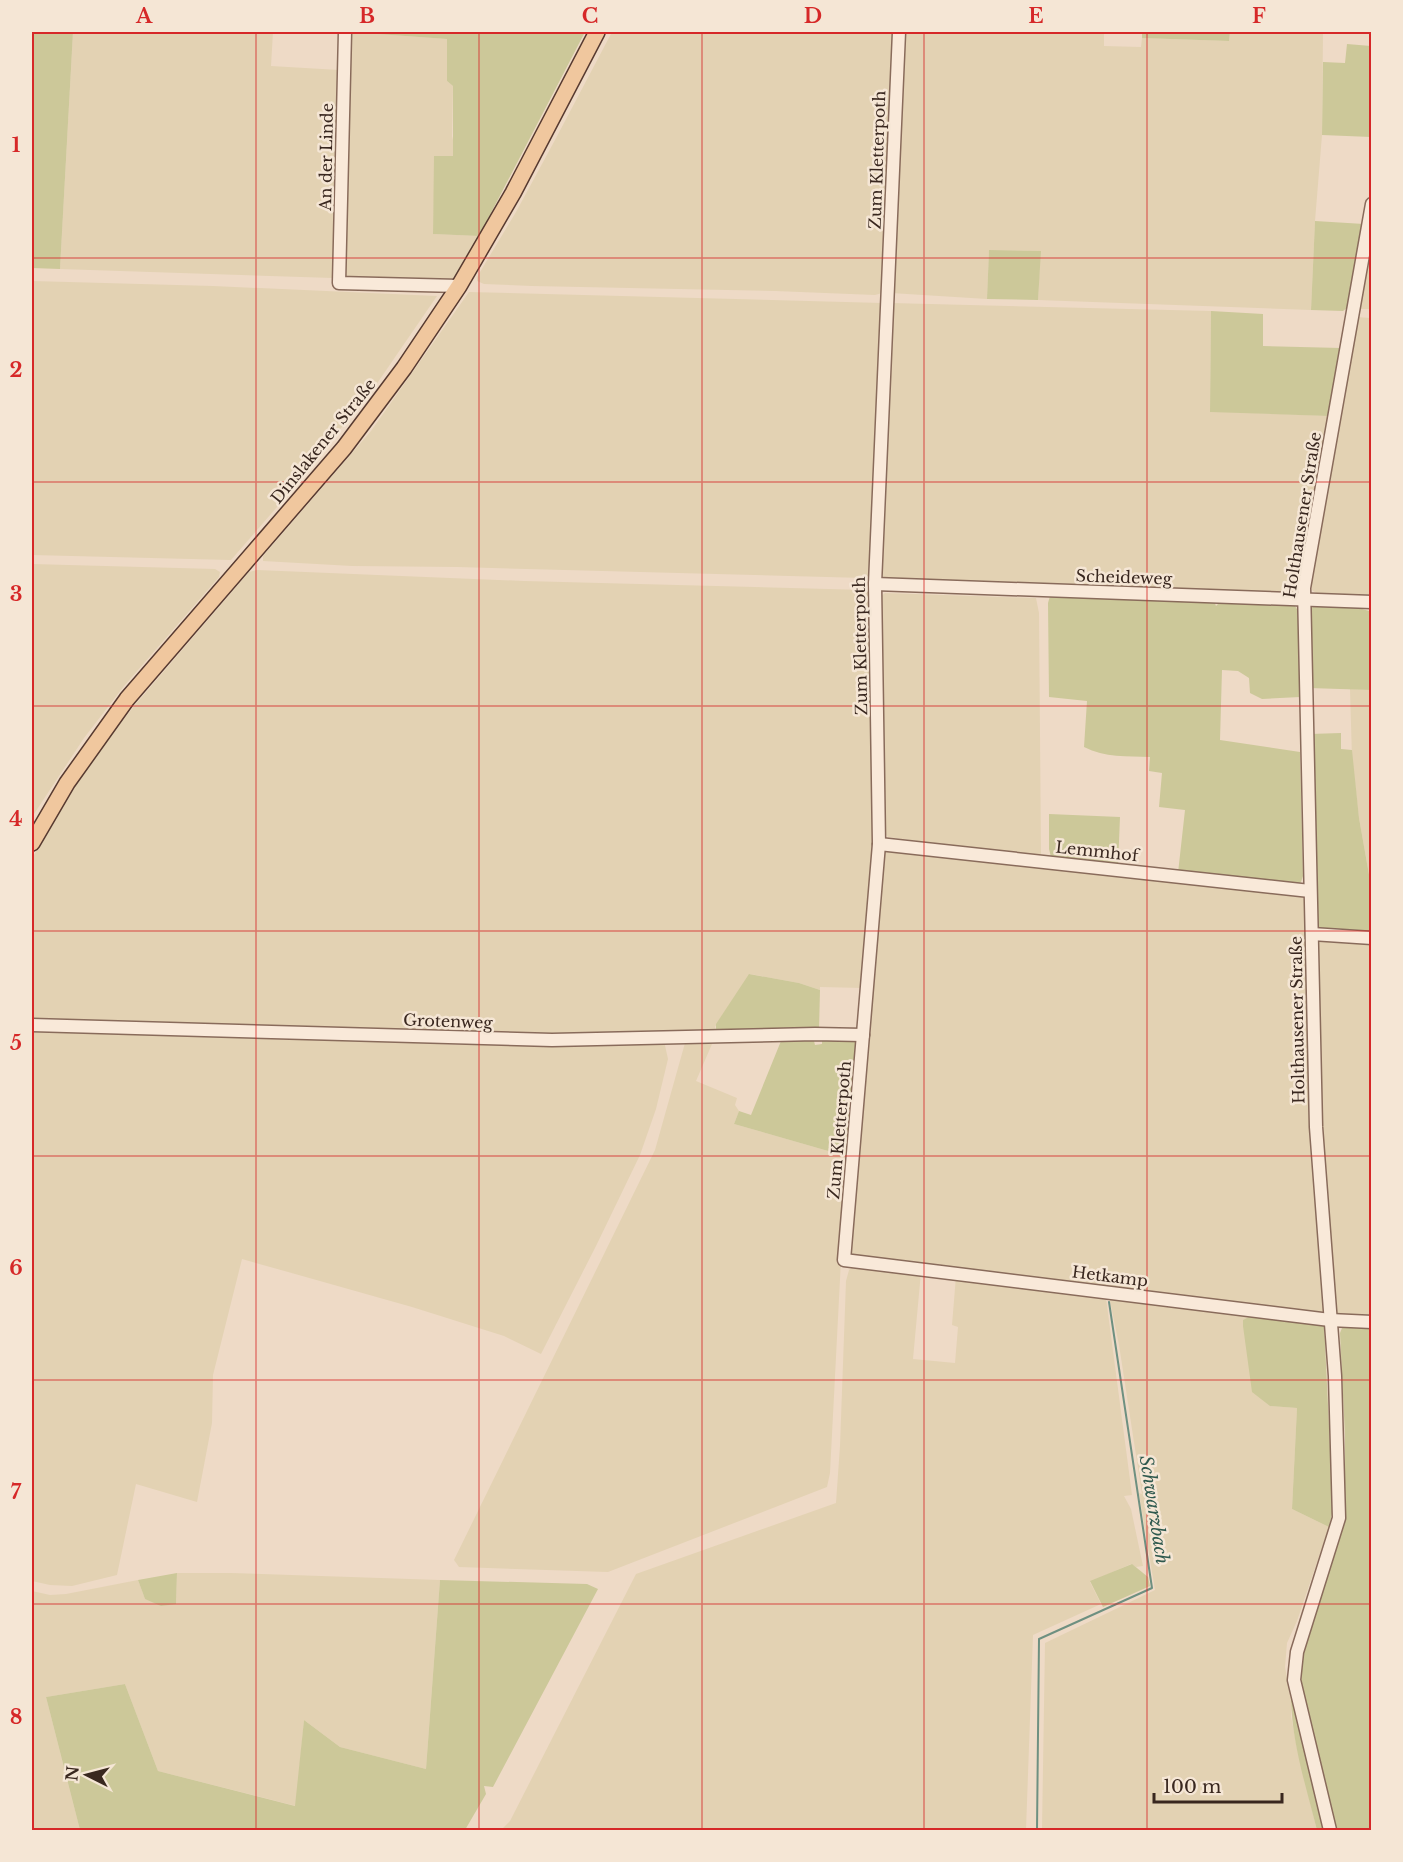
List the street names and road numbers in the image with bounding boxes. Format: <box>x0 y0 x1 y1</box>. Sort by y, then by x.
street label: Zum Kletterpoth <box>865 90 889 230</box>
street label: An der Linde <box>315 103 337 212</box>
street label: Dinslakener Straße <box>266 374 380 508</box>
street label: Holthausener Straße <box>1279 430 1325 600</box>
street label: Scheideweg <box>1075 565 1173 589</box>
street label: Zum Kletterpoth <box>849 576 871 716</box>
street label: Lemmhof <box>1055 837 1142 866</box>
street label: Holthausener Straße <box>1286 936 1308 1104</box>
street label: Grotenweg <box>403 1009 494 1033</box>
street label: Zum Kletterpoth <box>823 1060 855 1200</box>
street label: Hetkamp <box>1071 1261 1149 1291</box>

